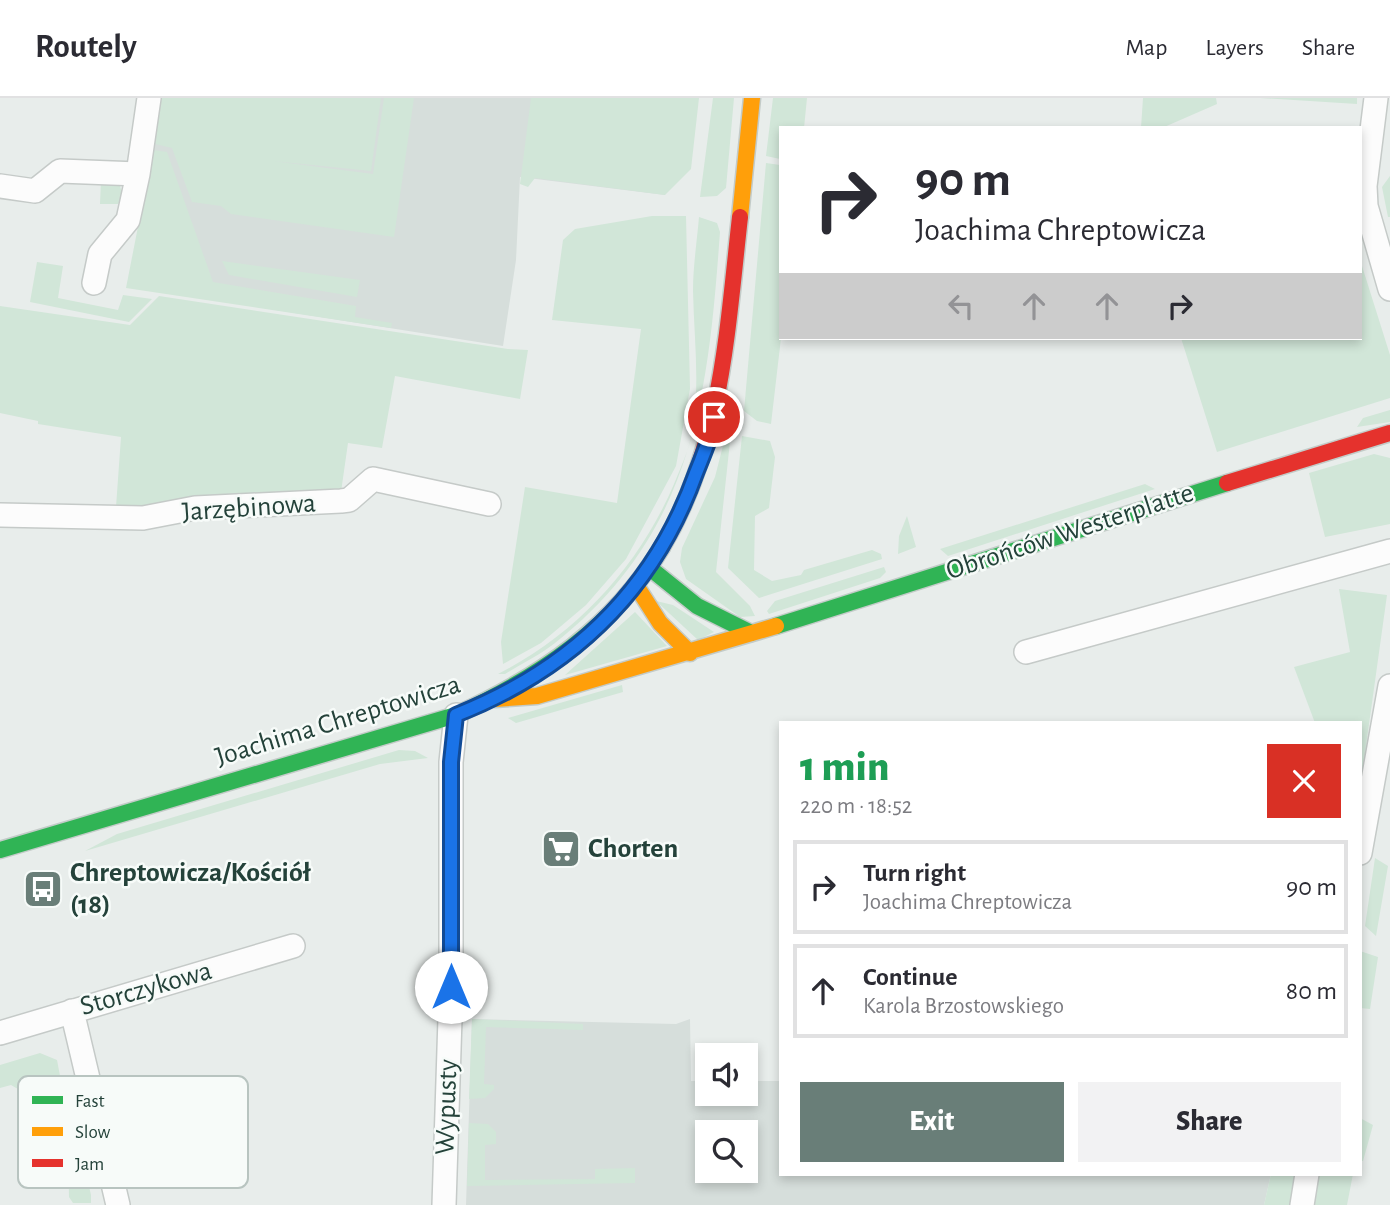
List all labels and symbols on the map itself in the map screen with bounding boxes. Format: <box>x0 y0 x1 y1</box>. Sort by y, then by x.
pin <box>684 387 744 447</box>
street label: Obrońców Westerplatte <box>943 479 1197 585</box>
street label: Jarzębinowa <box>181 489 317 527</box>
street label: Joachima Chreptowicza <box>212 670 464 772</box>
supermarket icon: Chorten <box>540 828 582 870</box>
place label: Chorten <box>588 835 678 863</box>
place label: Chreptowicza/Kościół (18) <box>70 859 312 919</box>
bus stop icon: Chreptowicza/Kościół (18) <box>22 868 64 910</box>
position arrow <box>414 950 488 1024</box>
street label: Storczykowa <box>77 957 215 1021</box>
street label: Wypusty <box>431 1058 463 1155</box>
legend <box>18 1076 248 1188</box>
text: Fast <box>75 1092 105 1111</box>
text: Slow <box>75 1123 111 1142</box>
text: Jam <box>75 1155 104 1174</box>

